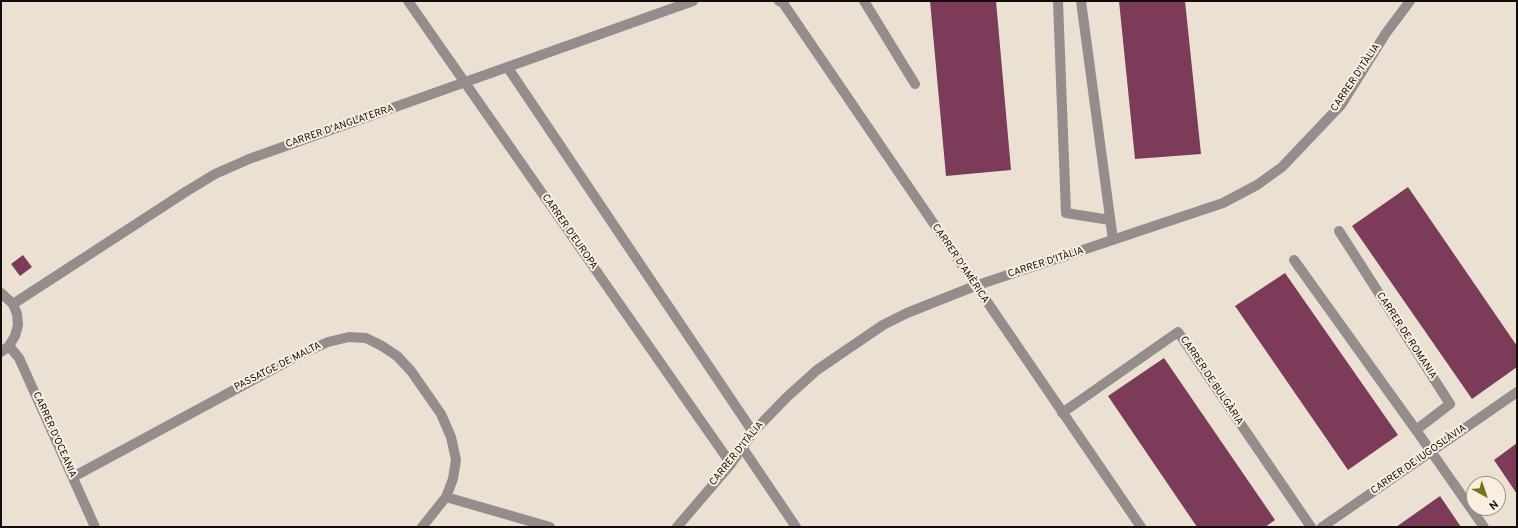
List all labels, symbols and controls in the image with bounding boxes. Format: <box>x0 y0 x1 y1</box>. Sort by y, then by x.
street label: CARRER D'ITÀLIA <box>1329 42 1383 114</box>
street label: CARRER D'ANGLATERRA <box>284 103 396 151</box>
street label: CARRER D'EUROPA <box>539 192 599 272</box>
street label: CARRER D'AMÈRICA <box>929 222 991 306</box>
street label: CARRER D'ITÀLIA <box>1007 245 1085 281</box>
street label: CARRER DE ROMANIA <box>1373 290 1439 382</box>
street label: CARRER DE BULGÀRIA <box>1177 334 1245 428</box>
street label: PASSATGE DE MALTA <box>233 340 323 394</box>
street label: CARRER D'OCEANIA <box>30 390 78 480</box>
street label: CARRER D'ITÀLIA <box>707 419 767 489</box>
street label: CARRER DE IUGOSLÀVIA <box>1369 422 1469 498</box>
north arrow <box>1466 476 1506 516</box>
text: N <box>1486 497 1501 512</box>

